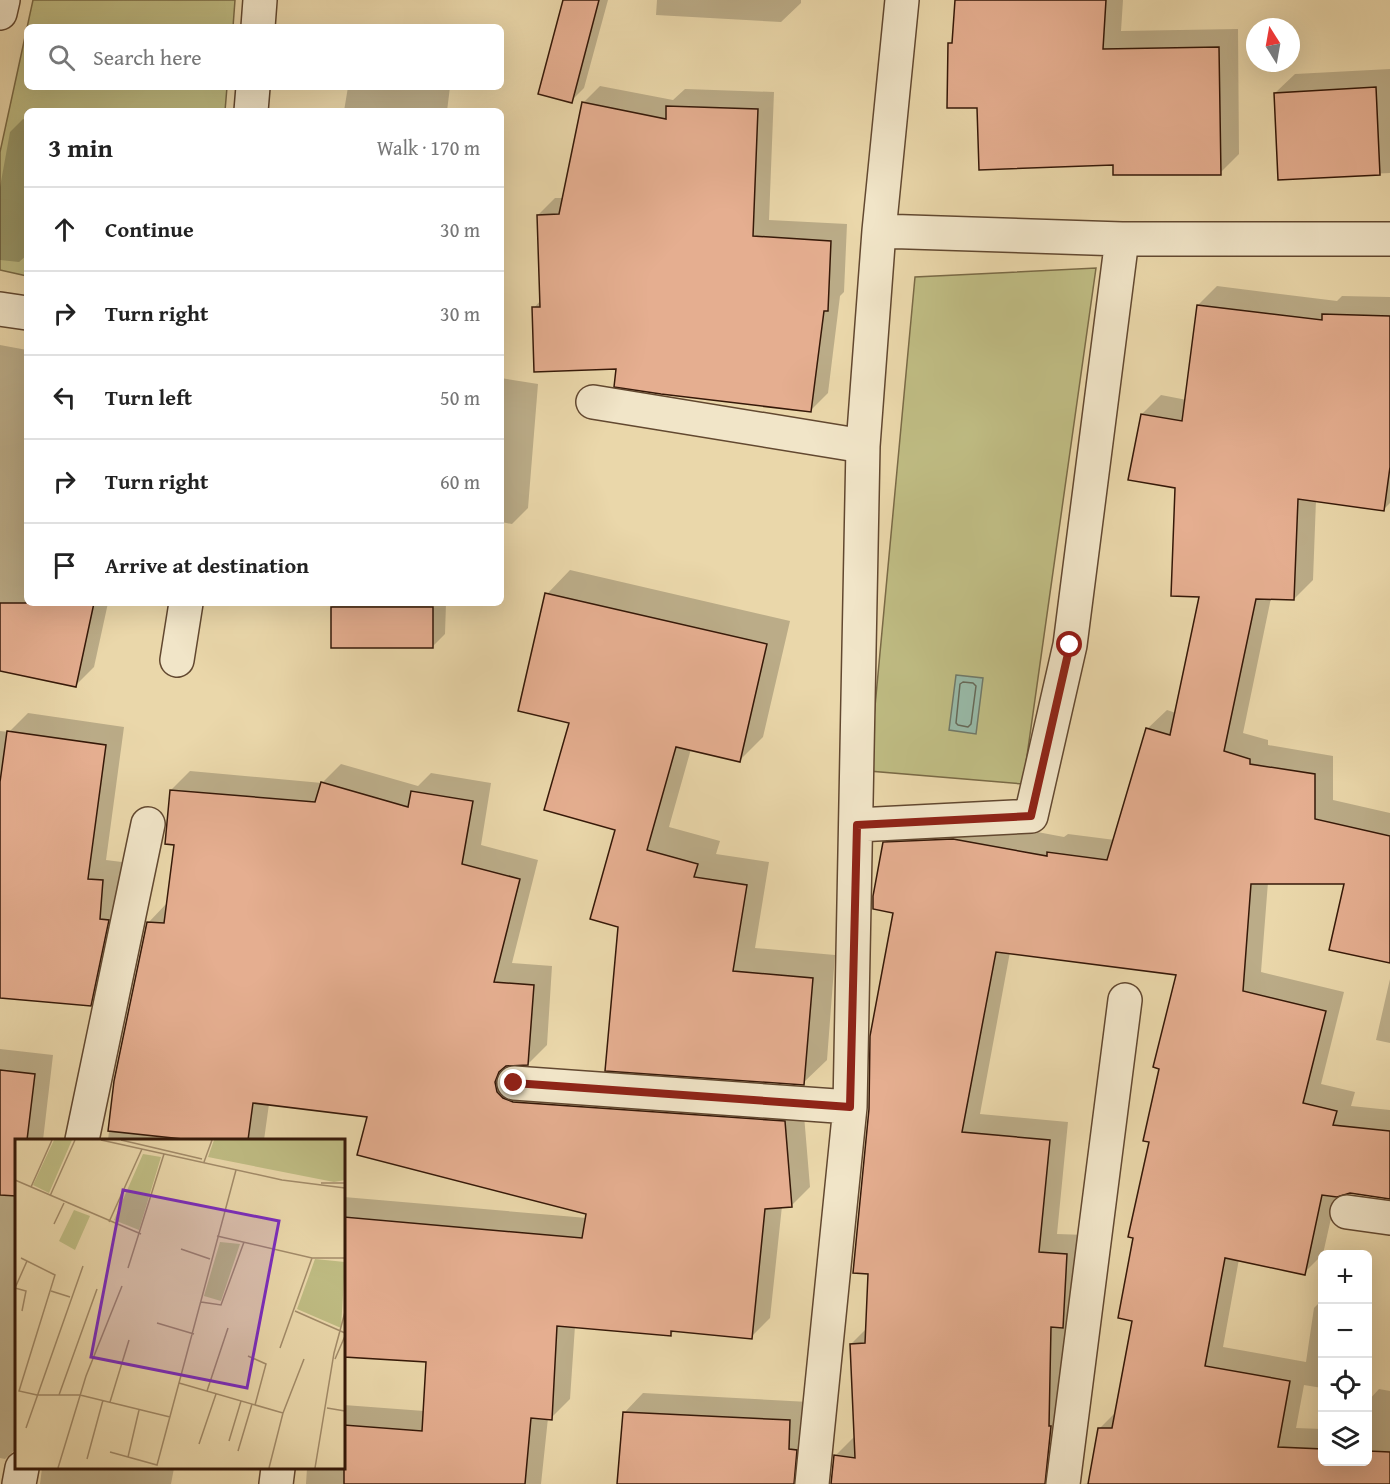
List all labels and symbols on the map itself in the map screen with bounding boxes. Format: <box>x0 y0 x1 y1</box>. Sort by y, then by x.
north arrow <box>1246 18 1300 72</box>
route start <box>1056 631 1082 657</box>
route end <box>500 1069 526 1095</box>
inset map <box>15 1139 345 1469</box>

